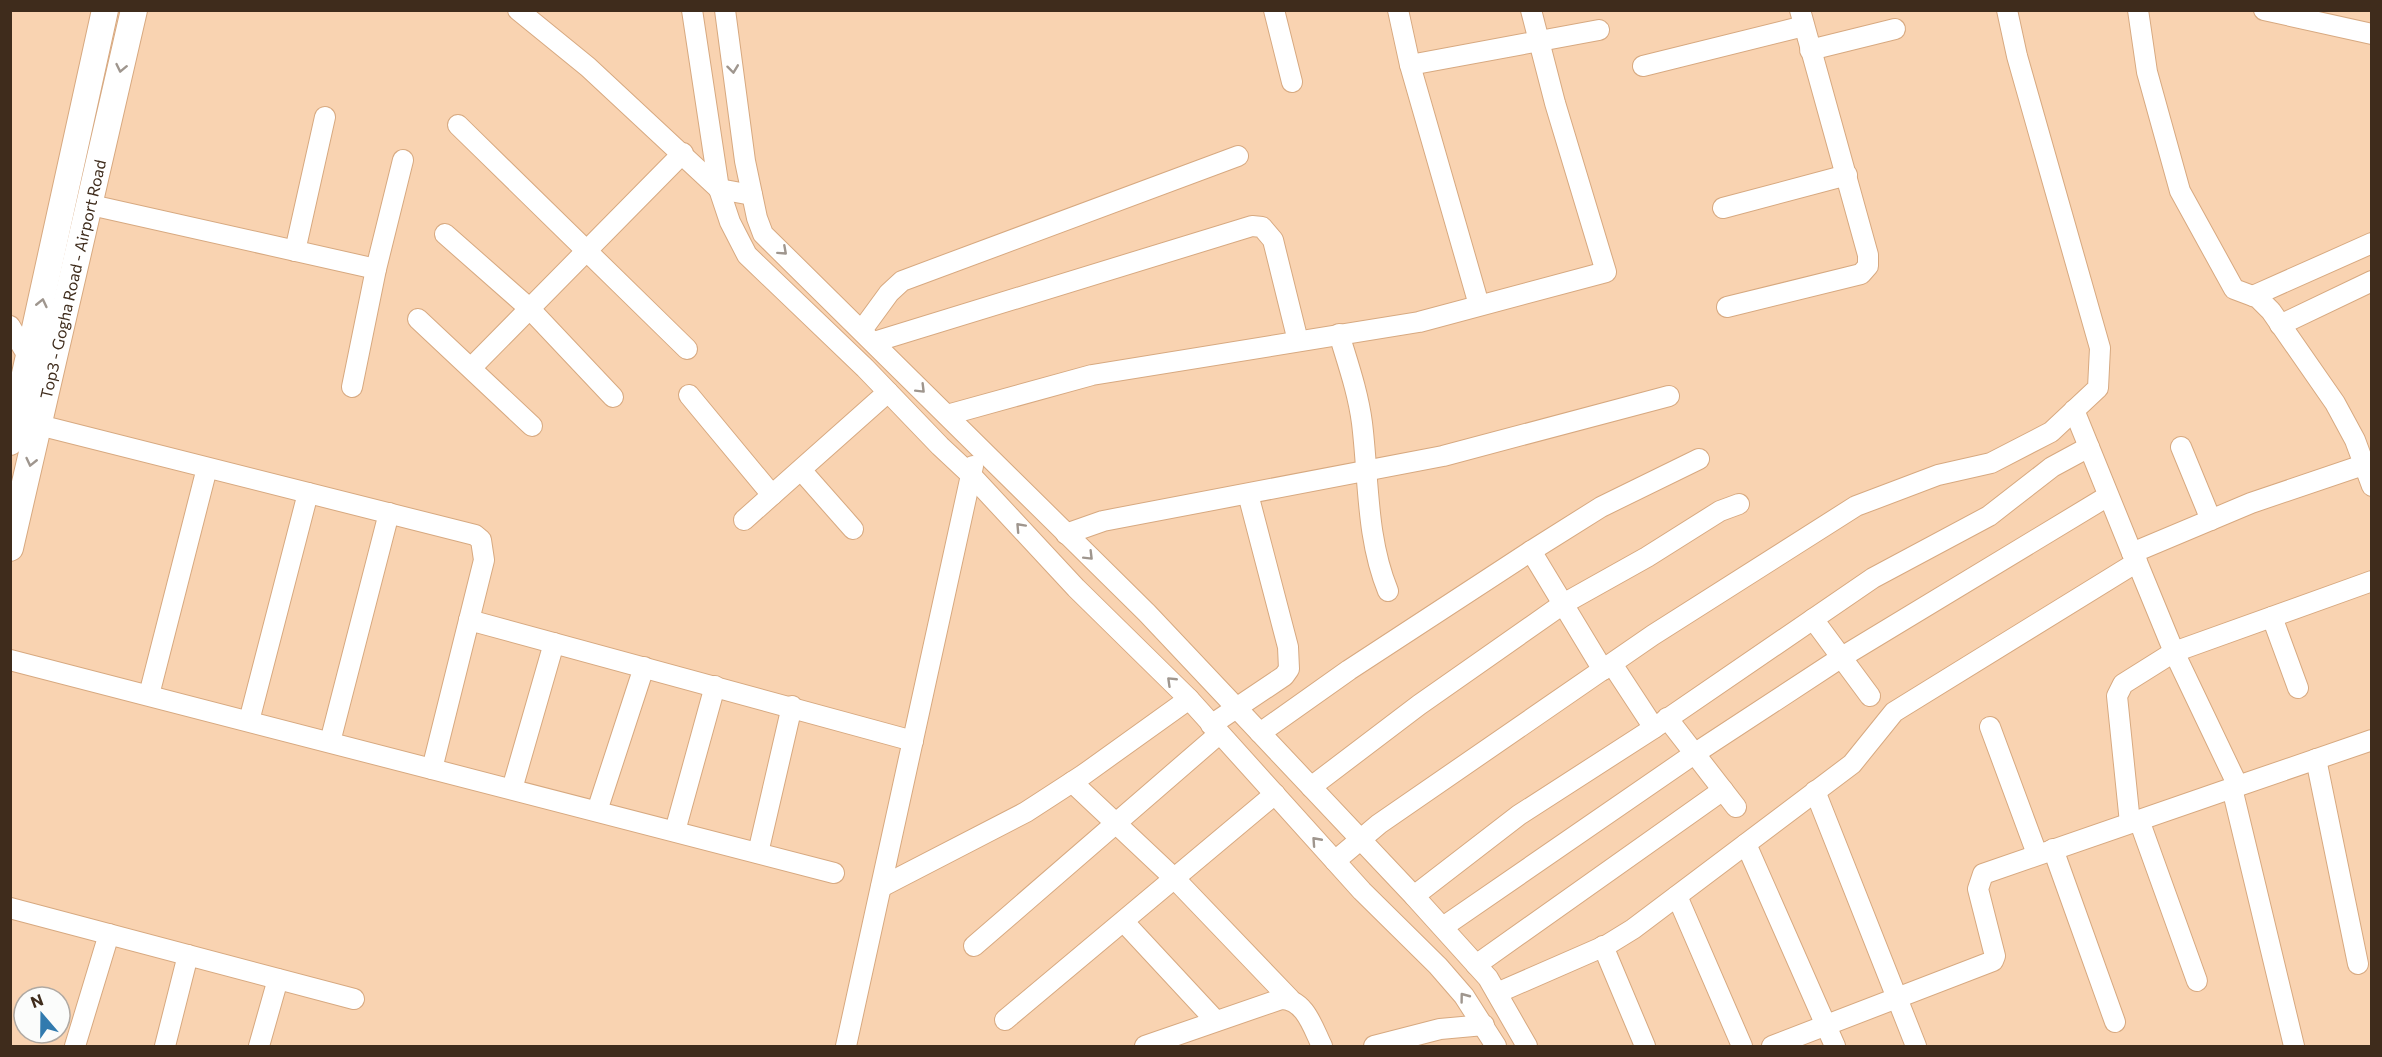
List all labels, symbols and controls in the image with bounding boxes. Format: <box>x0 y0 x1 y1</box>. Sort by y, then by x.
one-way arrow <box>116 62 129 72</box>
one-way arrow <box>726 64 738 73</box>
street label: Top3 - Gogha Road - Airport Road <box>35 158 109 401</box>
one-way arrow <box>776 244 787 255</box>
one-way arrow <box>34 298 47 308</box>
one-way arrow <box>913 382 924 393</box>
one-way arrow <box>25 457 38 467</box>
one-way arrow <box>1016 523 1027 533</box>
one-way arrow <box>1081 549 1092 560</box>
one-way arrow <box>1167 677 1177 688</box>
one-way arrow <box>1312 837 1323 847</box>
north arrow <box>12 985 72 1045</box>
text: N <box>28 989 46 1011</box>
one-way arrow <box>1461 993 1472 1004</box>

